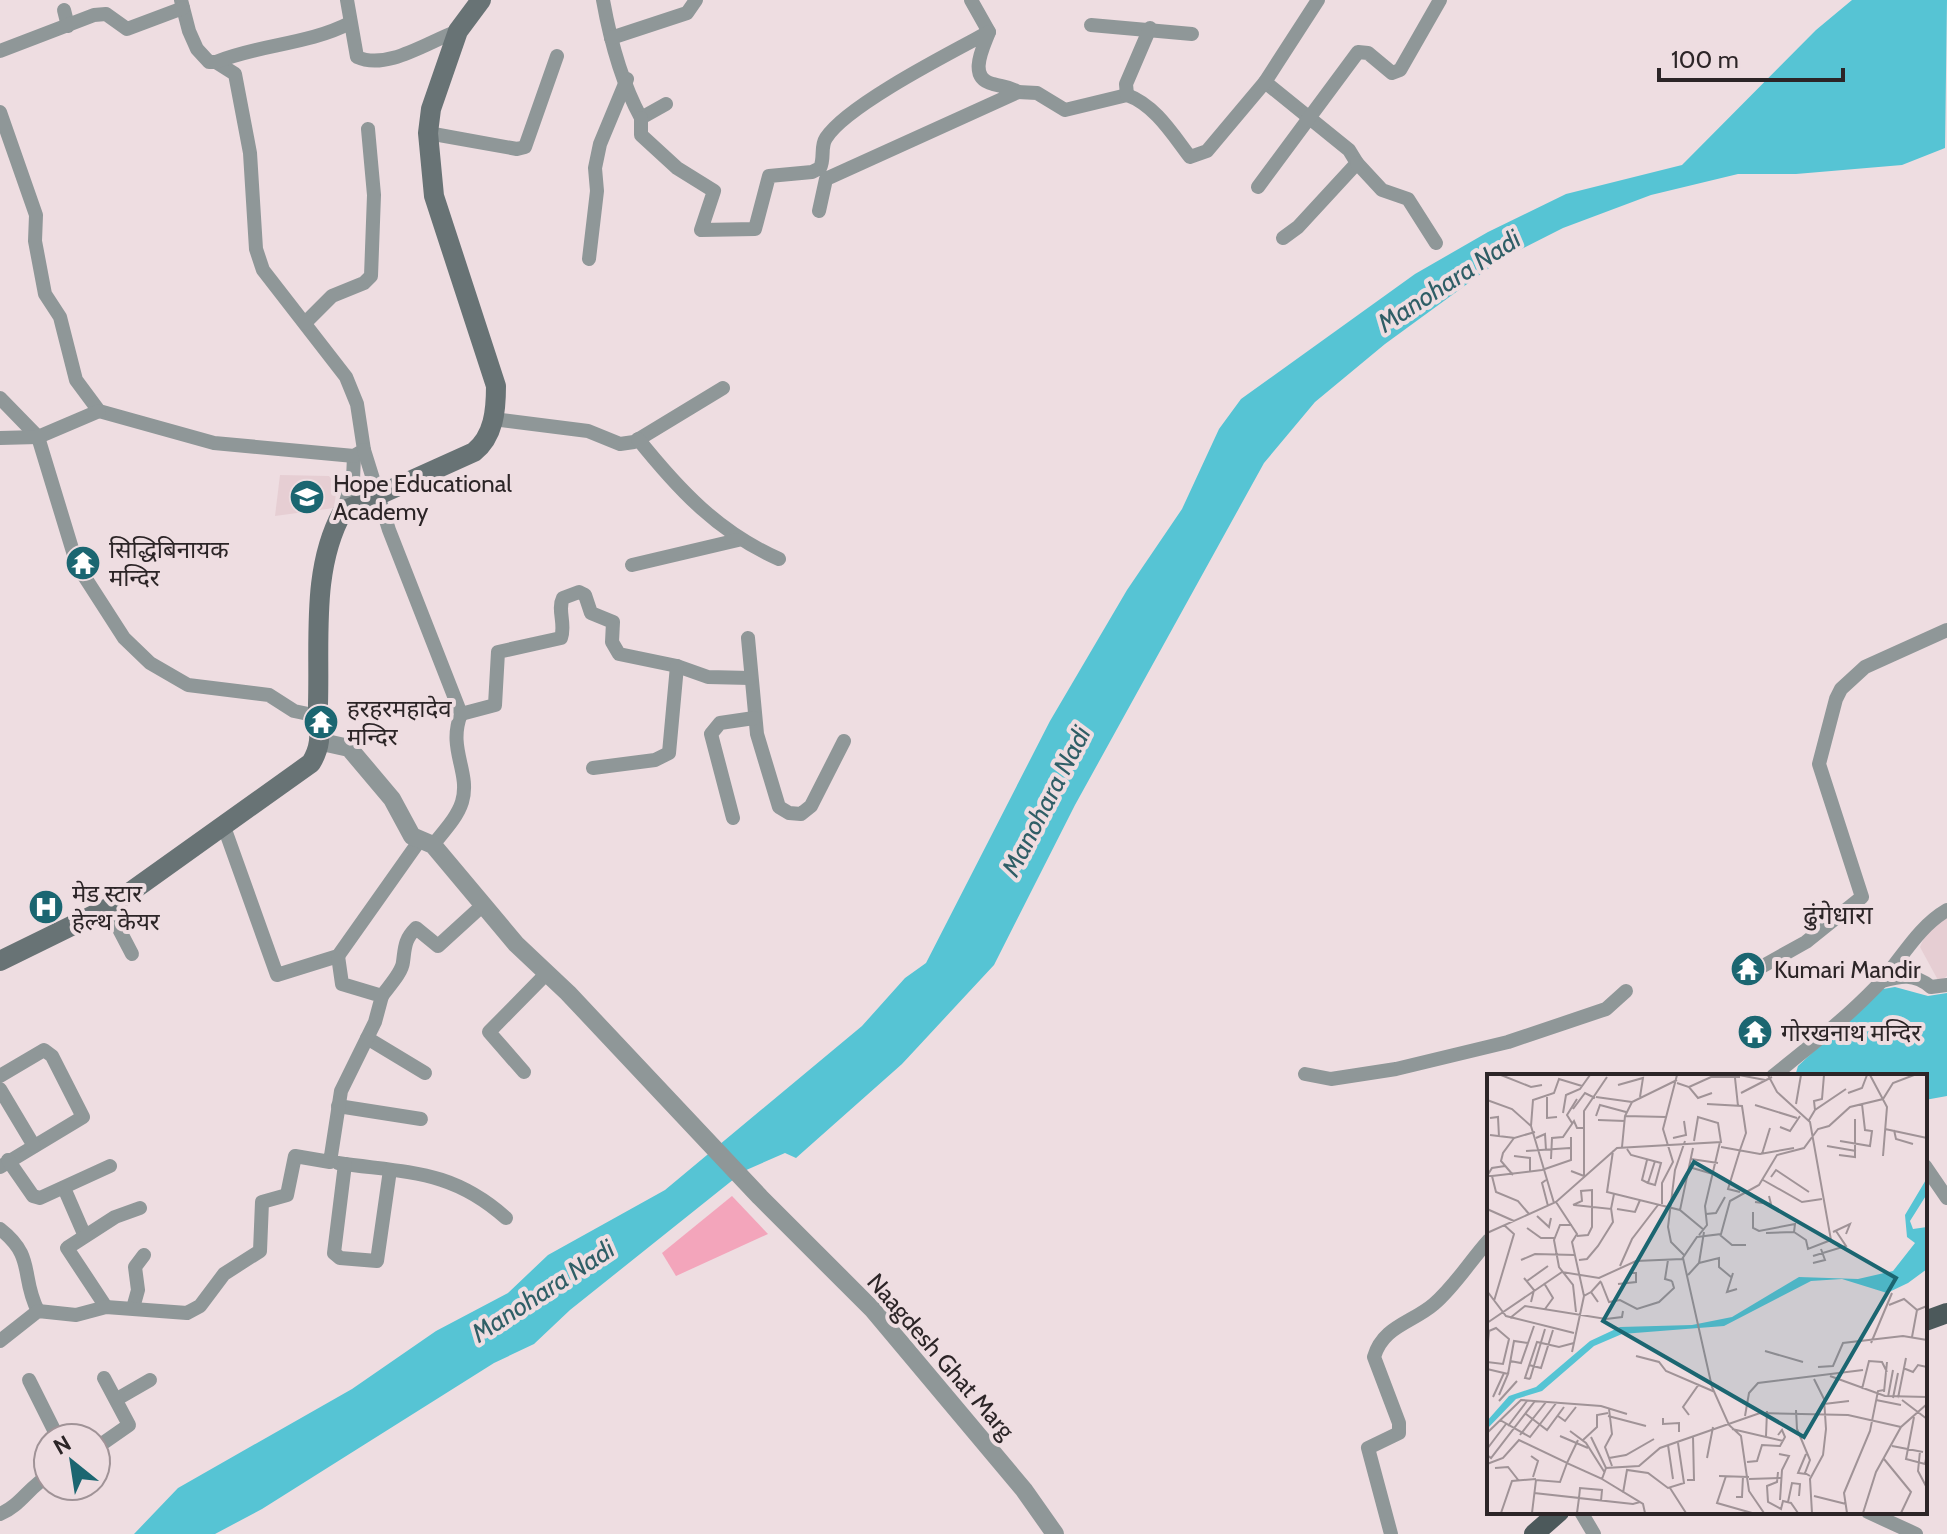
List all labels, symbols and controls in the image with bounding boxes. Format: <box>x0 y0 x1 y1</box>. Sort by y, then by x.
scale bar <box>1659 32 1843 82</box>
text: 100 m <box>1671 45 1739 74</box>
water label: Manohara Nadi <box>1371 223 1527 340</box>
place label: Hope Educational Academy <box>333 469 512 526</box>
school or university icon: Hope Educational Academy <box>288 478 326 516</box>
place label: सिद्धिबिनायक मन्दिर <box>109 535 229 592</box>
temple icon: सिद्धिबिनायक मन्दिर <box>64 544 102 582</box>
place label: हरहरमहादेव मन्दिर <box>347 694 452 751</box>
temple icon: हरहरमहादेव मन्दिर <box>302 703 340 741</box>
water label: Manohara Nadi <box>994 720 1098 882</box>
place label: मेड स्टार हेल्थ केयर <box>72 879 161 936</box>
hospital icon: मेड स्टार हेल्थ केयर <box>27 888 65 926</box>
district label: ढुंगेधारा <box>1803 899 1874 931</box>
temple icon: Kumari Mandir <box>1729 950 1767 988</box>
place label: Kumari Mandir <box>1774 955 1921 984</box>
temple icon: गोरखनाथ मन्दिर <box>1736 1013 1774 1051</box>
place label: गोरखनाथ मन्दिर <box>1781 1018 1922 1047</box>
inset map <box>1487 1074 1927 1514</box>
water label: Manohara Nadi <box>465 1233 621 1350</box>
street label: Naagdesh Ghat Marg <box>861 1267 1021 1445</box>
north arrow <box>32 1422 112 1502</box>
text: N <box>49 1430 76 1461</box>

